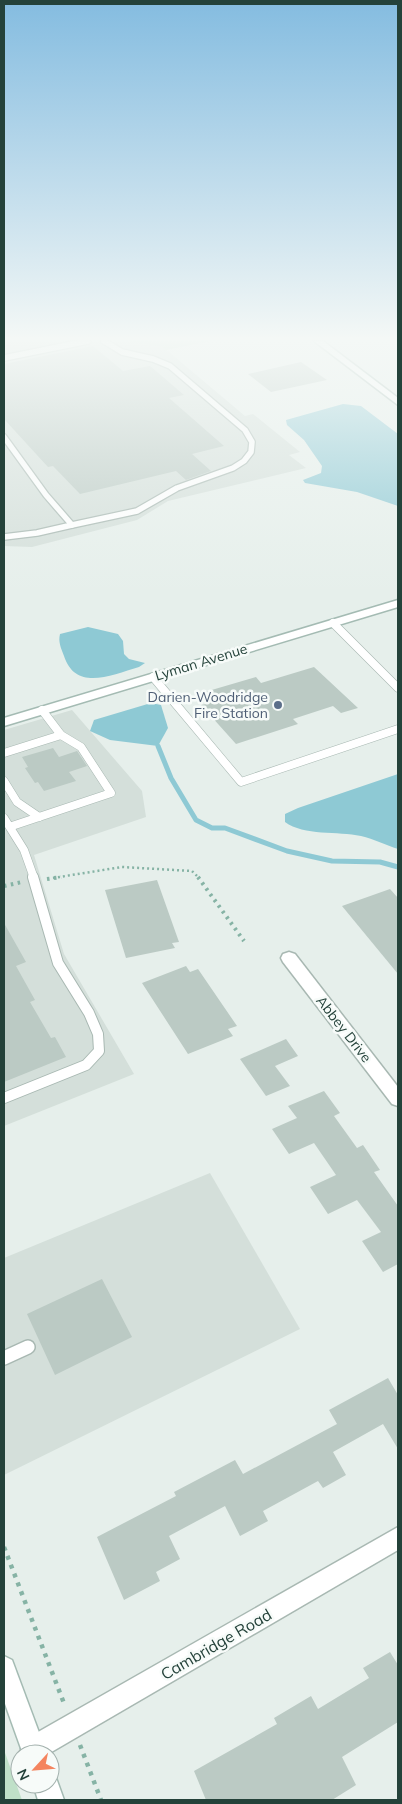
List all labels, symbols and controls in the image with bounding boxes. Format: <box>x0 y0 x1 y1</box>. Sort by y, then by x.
street label: Lyman Avenue <box>153 639 249 685</box>
place label: Darien-Woodridge Fire Station <box>148 688 268 722</box>
marker: Darien-Woodridge Fire Station <box>272 699 284 711</box>
street label: Abbey Drive <box>312 992 376 1066</box>
street label: Cambridge Road <box>157 1604 275 1684</box>
north arrow <box>10 1744 60 1794</box>
text: N <box>13 1766 34 1783</box>

